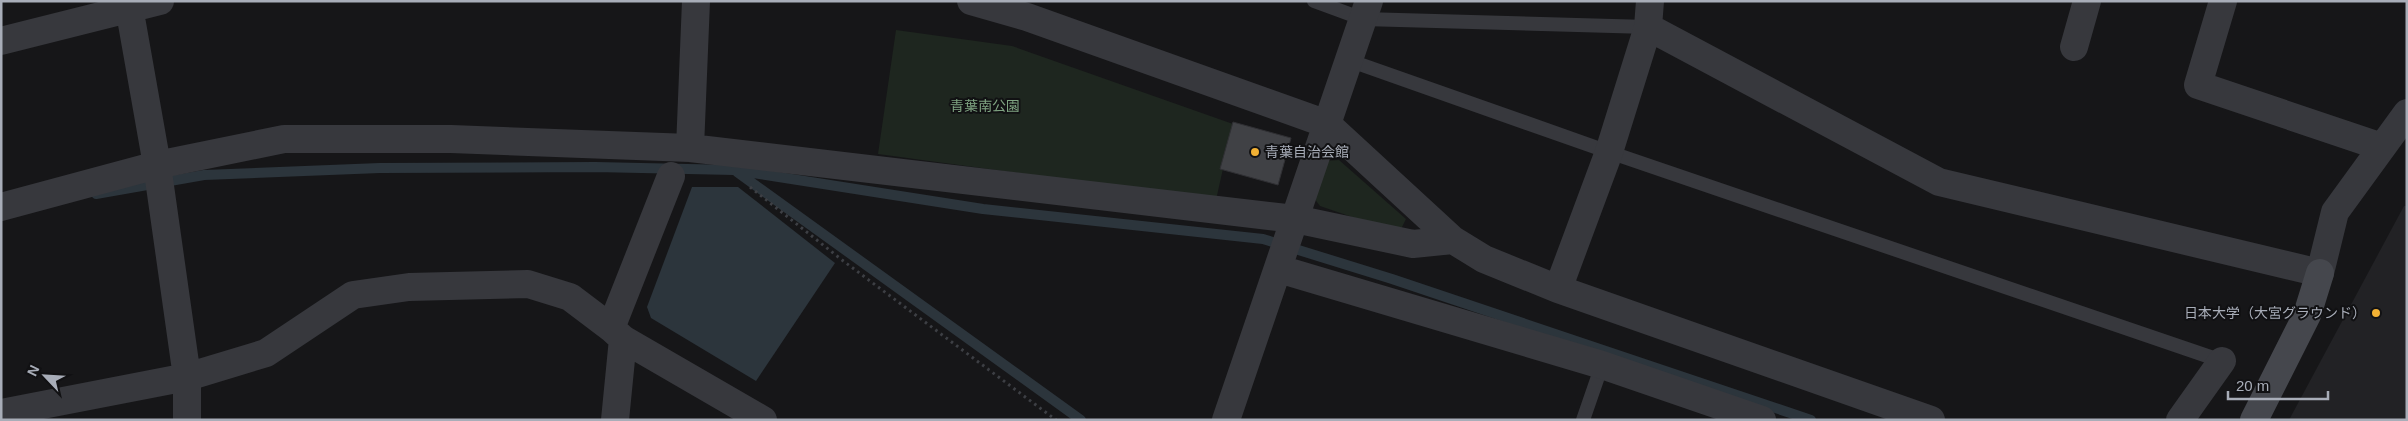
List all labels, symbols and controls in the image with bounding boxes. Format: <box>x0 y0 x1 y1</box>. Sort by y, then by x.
park label: 青葉南公園 <box>950 98 1020 114</box>
place label: 青葉自治会館 <box>1265 144 1349 160</box>
marker: 青葉自治会館 <box>1249 146 1261 158</box>
place label: 日本大学（大宮グラウンド） <box>2184 305 2366 321</box>
marker: 日本大学（大宮グラウンド） <box>2370 307 2382 319</box>
north arrow <box>20 351 70 401</box>
text: N <box>24 363 43 378</box>
scale bar <box>2228 368 2328 400</box>
text: 20 m <box>2236 377 2269 394</box>

